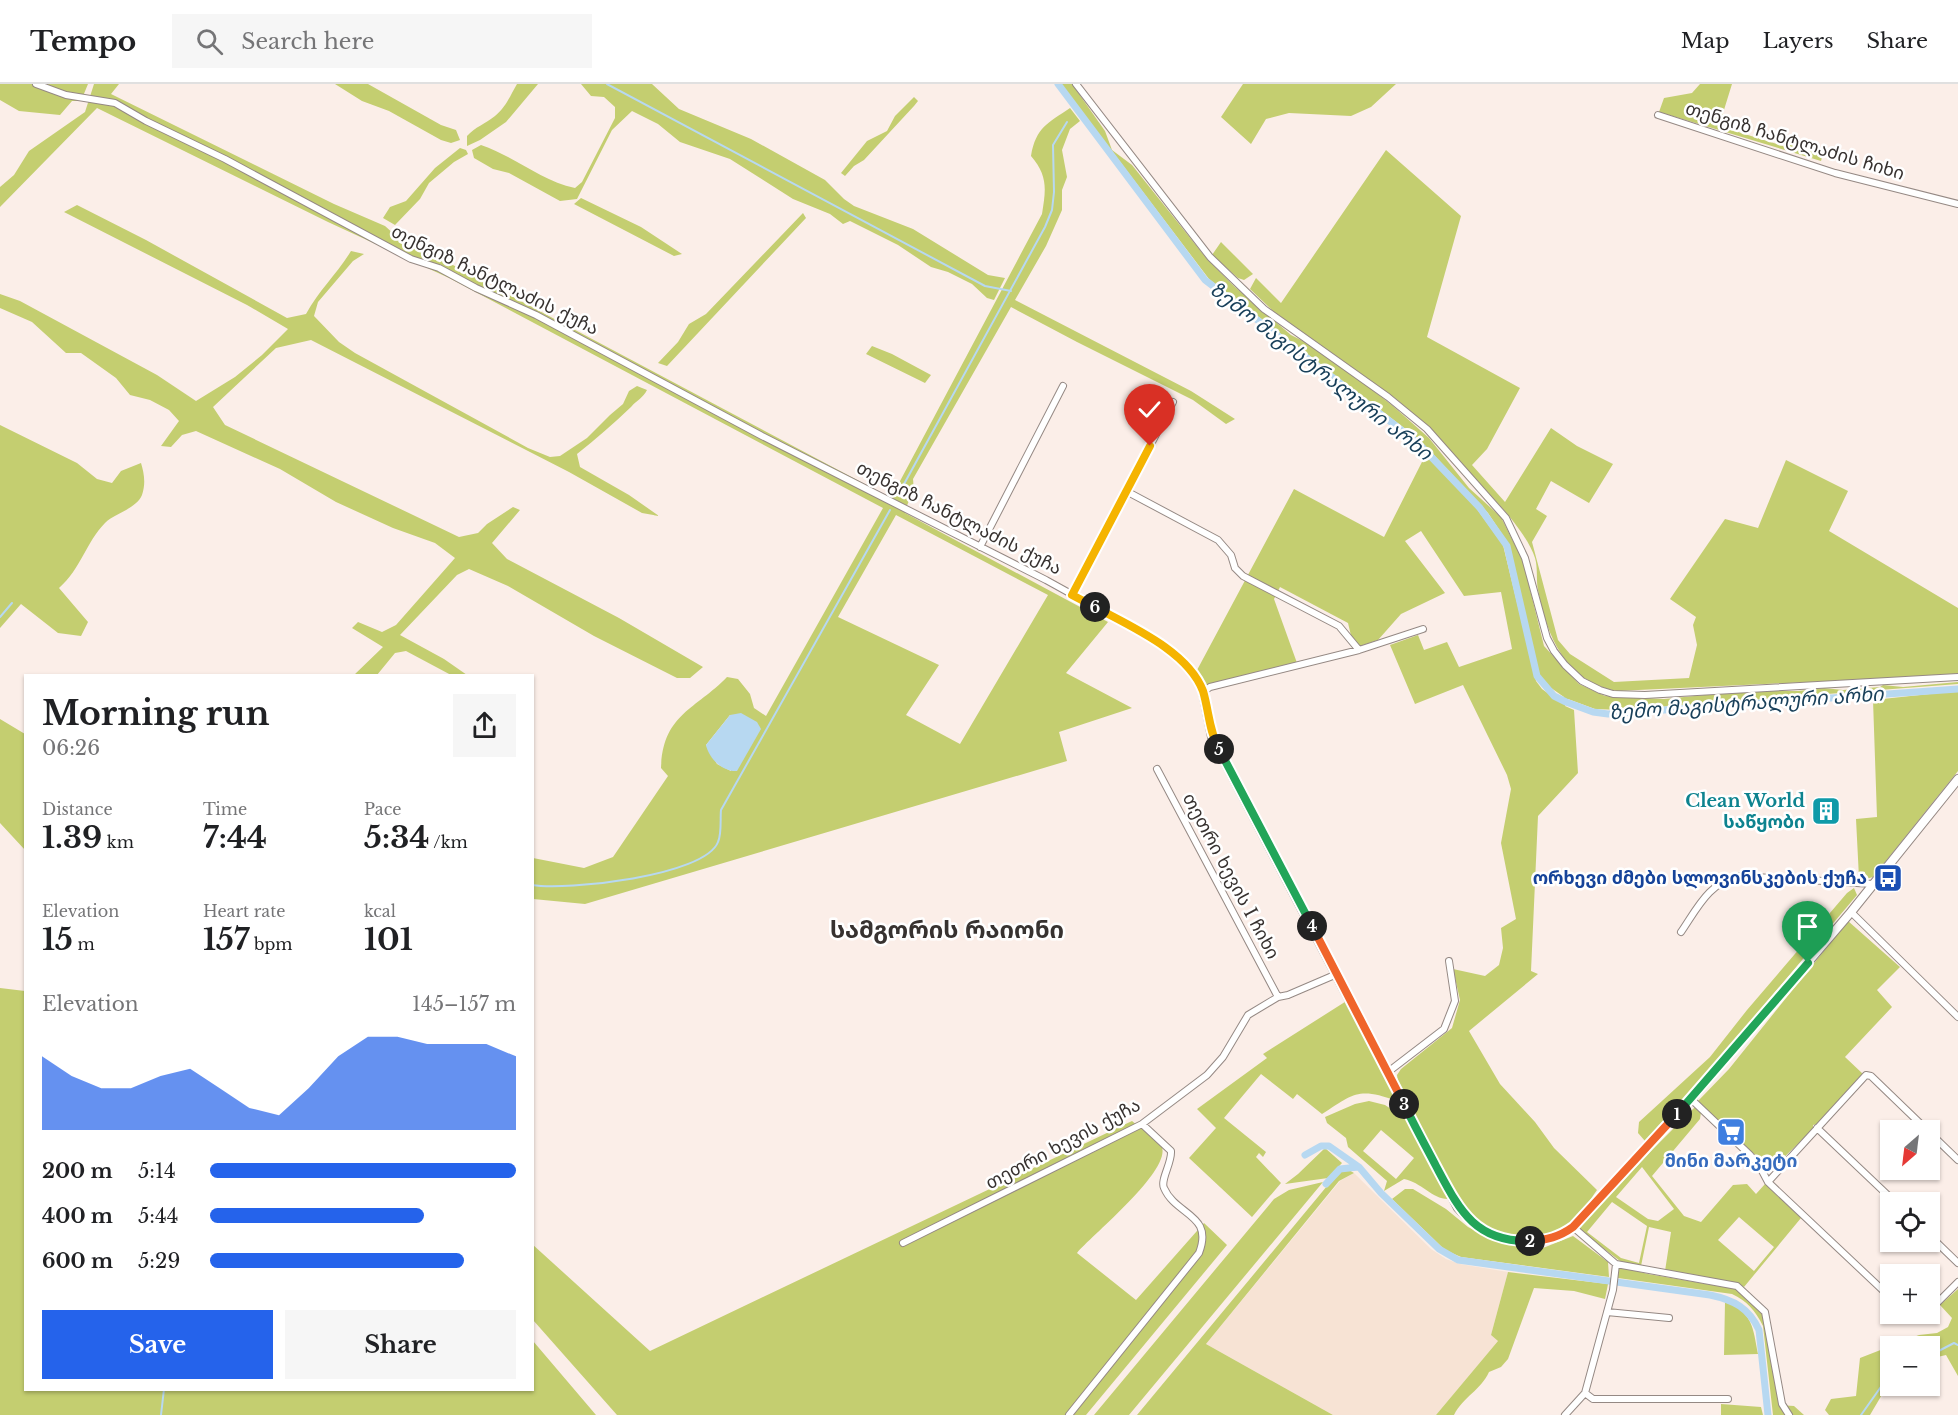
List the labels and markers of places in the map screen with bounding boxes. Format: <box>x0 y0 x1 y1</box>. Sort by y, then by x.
pin <box>1124 384 1175 446</box>
pin: 6 <box>1080 592 1110 622</box>
pin: 5 <box>1204 734 1234 764</box>
place label: Clean World საწყობი <box>1685 790 1805 833</box>
building icon: Clean World საწყობი <box>1810 795 1842 827</box>
bus stop icon: ორხევი ძმები სლოვინსკების ქუჩა <box>1872 862 1904 894</box>
place label: ორხევი ძმები სლოვინსკების ქუჩა <box>1533 867 1867 889</box>
pin <box>1782 901 1833 963</box>
pin: 4 <box>1297 911 1327 941</box>
pin: 3 <box>1389 1089 1419 1119</box>
pin: 1 <box>1662 1099 1692 1129</box>
supermarket icon: მინი მარკეტი <box>1715 1116 1747 1148</box>
place label: მინი მარკეტი <box>1665 1150 1797 1172</box>
pin: 2 <box>1515 1226 1545 1256</box>

